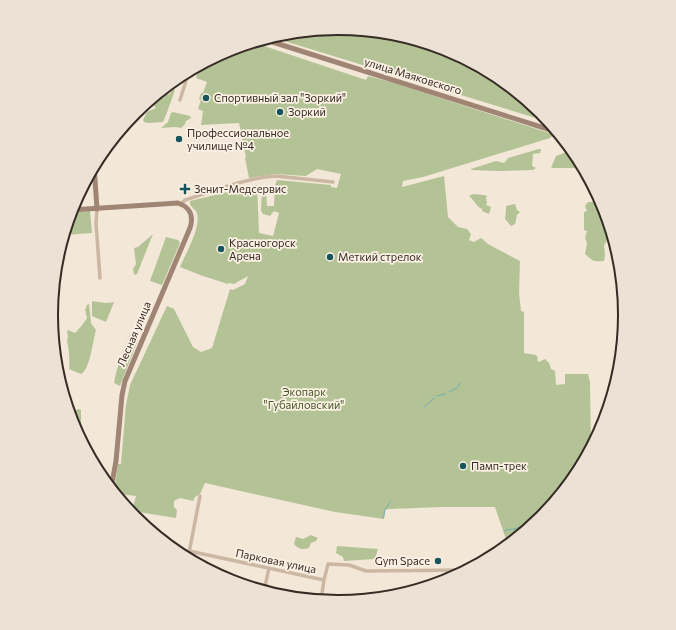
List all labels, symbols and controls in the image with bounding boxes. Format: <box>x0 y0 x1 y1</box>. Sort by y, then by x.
street label: улица Маяковского <box>363 55 464 97</box>
place label: Спортивный зал "Зоркий" <box>214 91 346 104</box>
marker: Спортивный зал "Зоркий" <box>201 93 211 103</box>
place label: Зоркий <box>288 105 326 118</box>
marker: Зоркий <box>275 107 285 117</box>
place label: Профессиональное училище №4 <box>187 126 289 152</box>
marker: Профессиональное училище №4 <box>174 134 184 144</box>
place label: Зенит-Медсервис <box>194 182 286 195</box>
marker: Зенит-Медсервис <box>179 183 191 195</box>
place label: Красногорск Арена <box>229 236 296 262</box>
marker: Красногорск Арена <box>216 244 226 254</box>
place label: Меткий стрелок <box>338 250 422 263</box>
marker: Меткий стрелок <box>325 252 335 262</box>
street label: Лесная улица <box>114 299 153 368</box>
park label: Экопарк "Губайловский" <box>264 385 344 411</box>
place label: Памп-трек <box>471 459 527 472</box>
marker: Памп-трек <box>458 461 468 471</box>
street label: Парковая улица <box>235 546 318 575</box>
place label: Gym Space <box>375 554 430 567</box>
marker: Gym Space <box>433 556 443 566</box>

